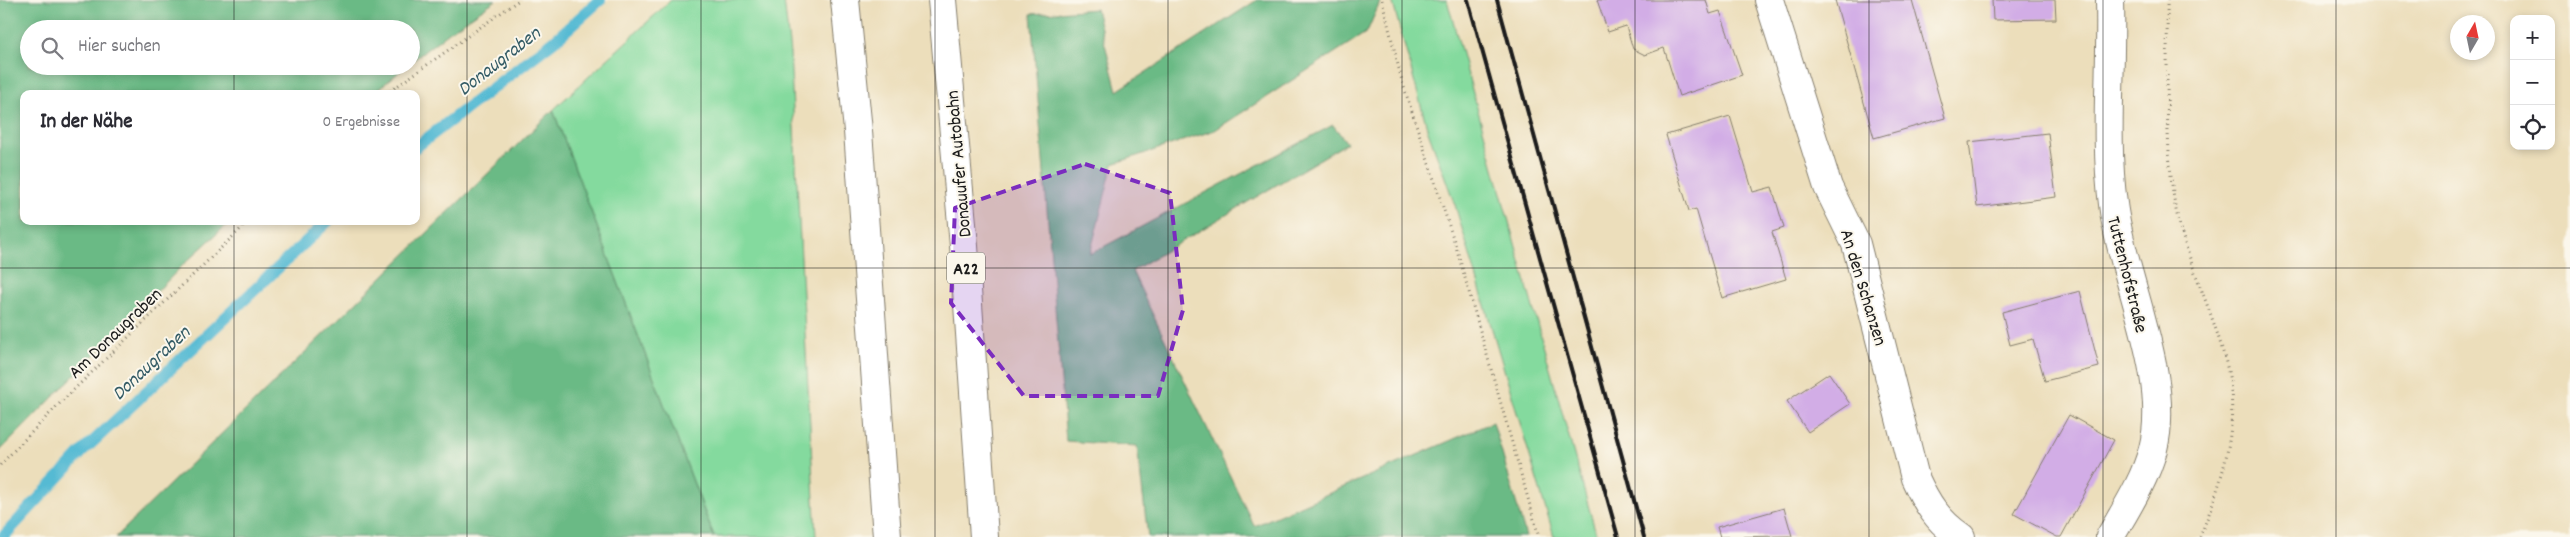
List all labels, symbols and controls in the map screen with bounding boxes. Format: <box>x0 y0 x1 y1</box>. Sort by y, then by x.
north arrow <box>2450 15 2495 60</box>
map controls <box>2510 15 2555 150</box>
button: + <box>2510 15 2555 60</box>
search box <box>20 20 420 75</box>
water label: Donaugraben <box>452 20 548 104</box>
icon: search <box>38 34 66 62</box>
text: Hier suchen <box>78 34 161 61</box>
button: − <box>2510 60 2555 105</box>
street label: Donauufer Autobahn <box>941 89 980 238</box>
button: locate <box>2510 105 2555 150</box>
text: In der Nähe <box>40 108 132 138</box>
text: 0 Ergebnisse <box>323 111 400 134</box>
street label: Tuttenhofstraße <box>2098 214 2153 336</box>
street label: An den Schanzen <box>1831 226 1892 350</box>
road number: A22 <box>947 252 985 284</box>
street label: Am Donaugraben <box>62 282 166 382</box>
water label: Donaugraben <box>106 320 194 404</box>

